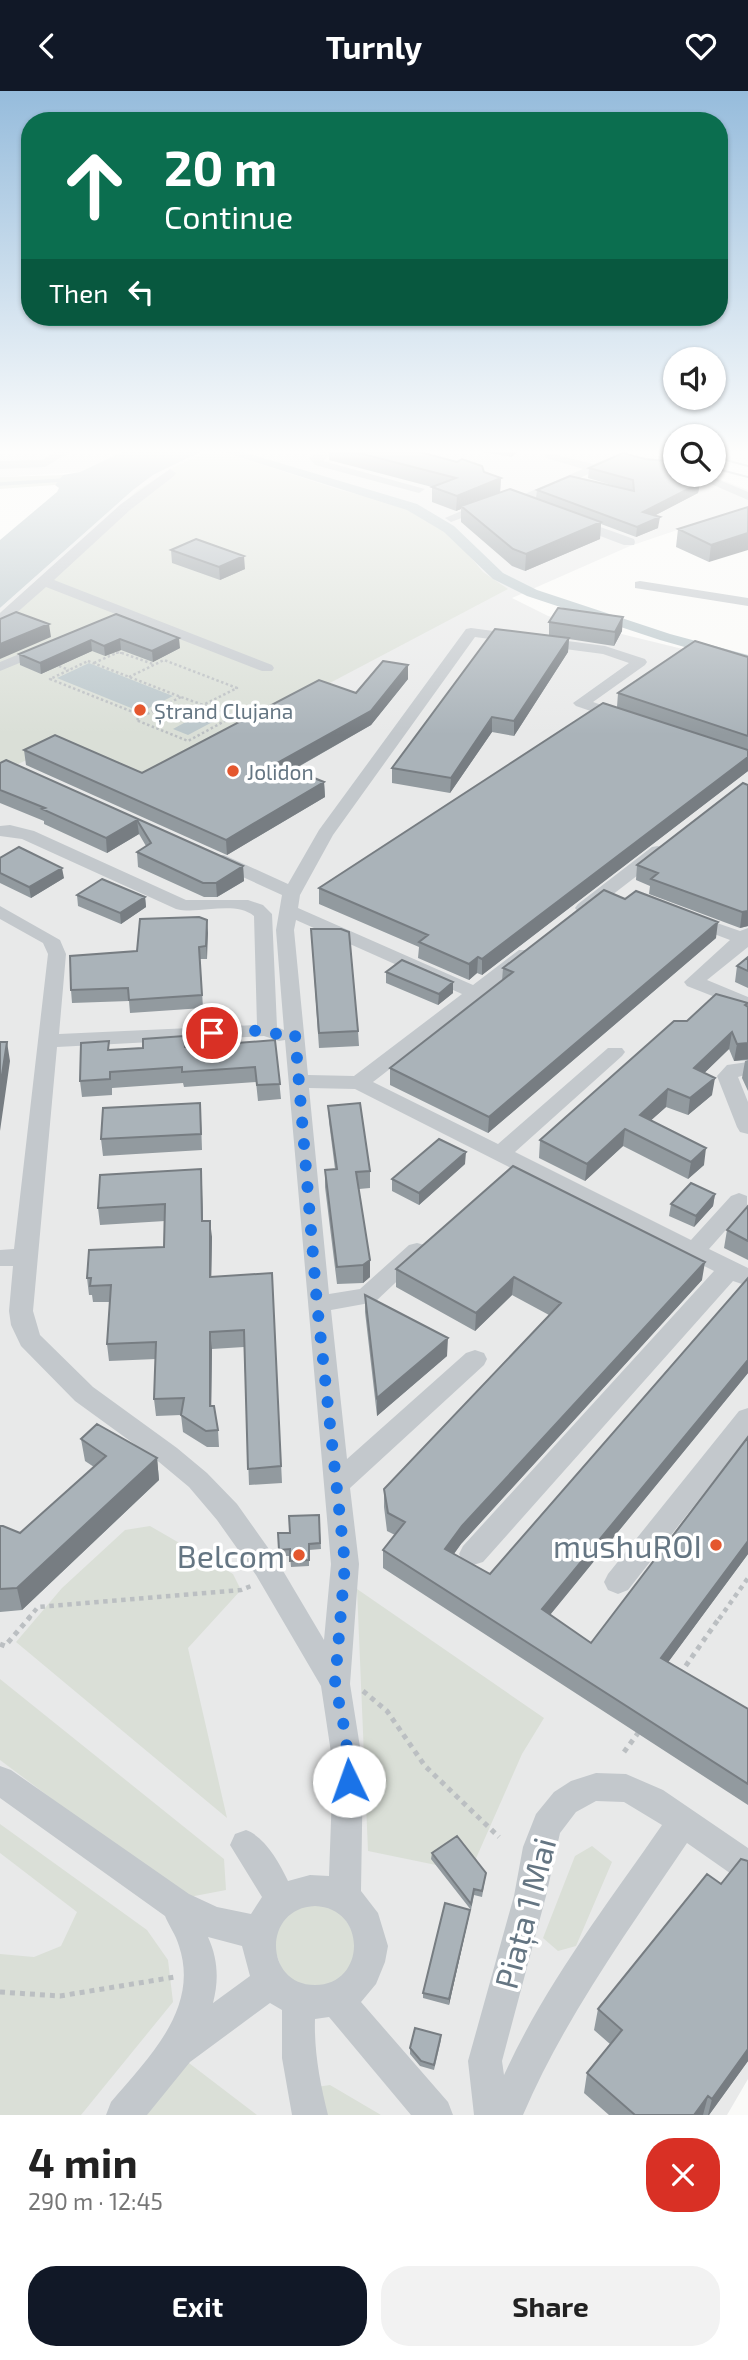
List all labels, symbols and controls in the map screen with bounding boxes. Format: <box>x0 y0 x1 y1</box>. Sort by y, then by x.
icon: back <box>28 27 66 65</box>
text: Turnly <box>326 27 422 65</box>
icon: heart <box>682 27 720 65</box>
text: 20 m <box>164 137 277 196</box>
icon: ahead <box>49 140 140 231</box>
text: Continue <box>164 197 293 235</box>
icon: left <box>122 273 160 311</box>
text: Then <box>49 277 108 308</box>
map controls <box>663 347 726 487</box>
button: sound <box>663 347 726 410</box>
button: search <box>663 424 726 487</box>
place label: Ștrand Clujana <box>154 698 293 725</box>
marker: Ștrand Clujana <box>132 702 148 718</box>
place label: Jolidon <box>247 759 314 784</box>
marker: Jolidon <box>225 763 241 779</box>
pin <box>182 1003 242 1063</box>
icon: arrive <box>193 1014 231 1052</box>
place label: mushuROI <box>553 1526 702 1564</box>
place label: Belcom <box>177 1536 285 1574</box>
marker: mushuROI <box>708 1537 724 1553</box>
marker: Belcom <box>291 1547 307 1563</box>
position arrow <box>312 1744 386 1818</box>
street label: Piața 1 Mai <box>486 1833 565 1993</box>
text: 4 min <box>28 2136 138 2186</box>
button: close <box>646 2138 720 2212</box>
text: 290 m · 12:45 <box>28 2187 163 2215</box>
button: Exit <box>28 2266 367 2346</box>
button: Share <box>381 2266 720 2346</box>

